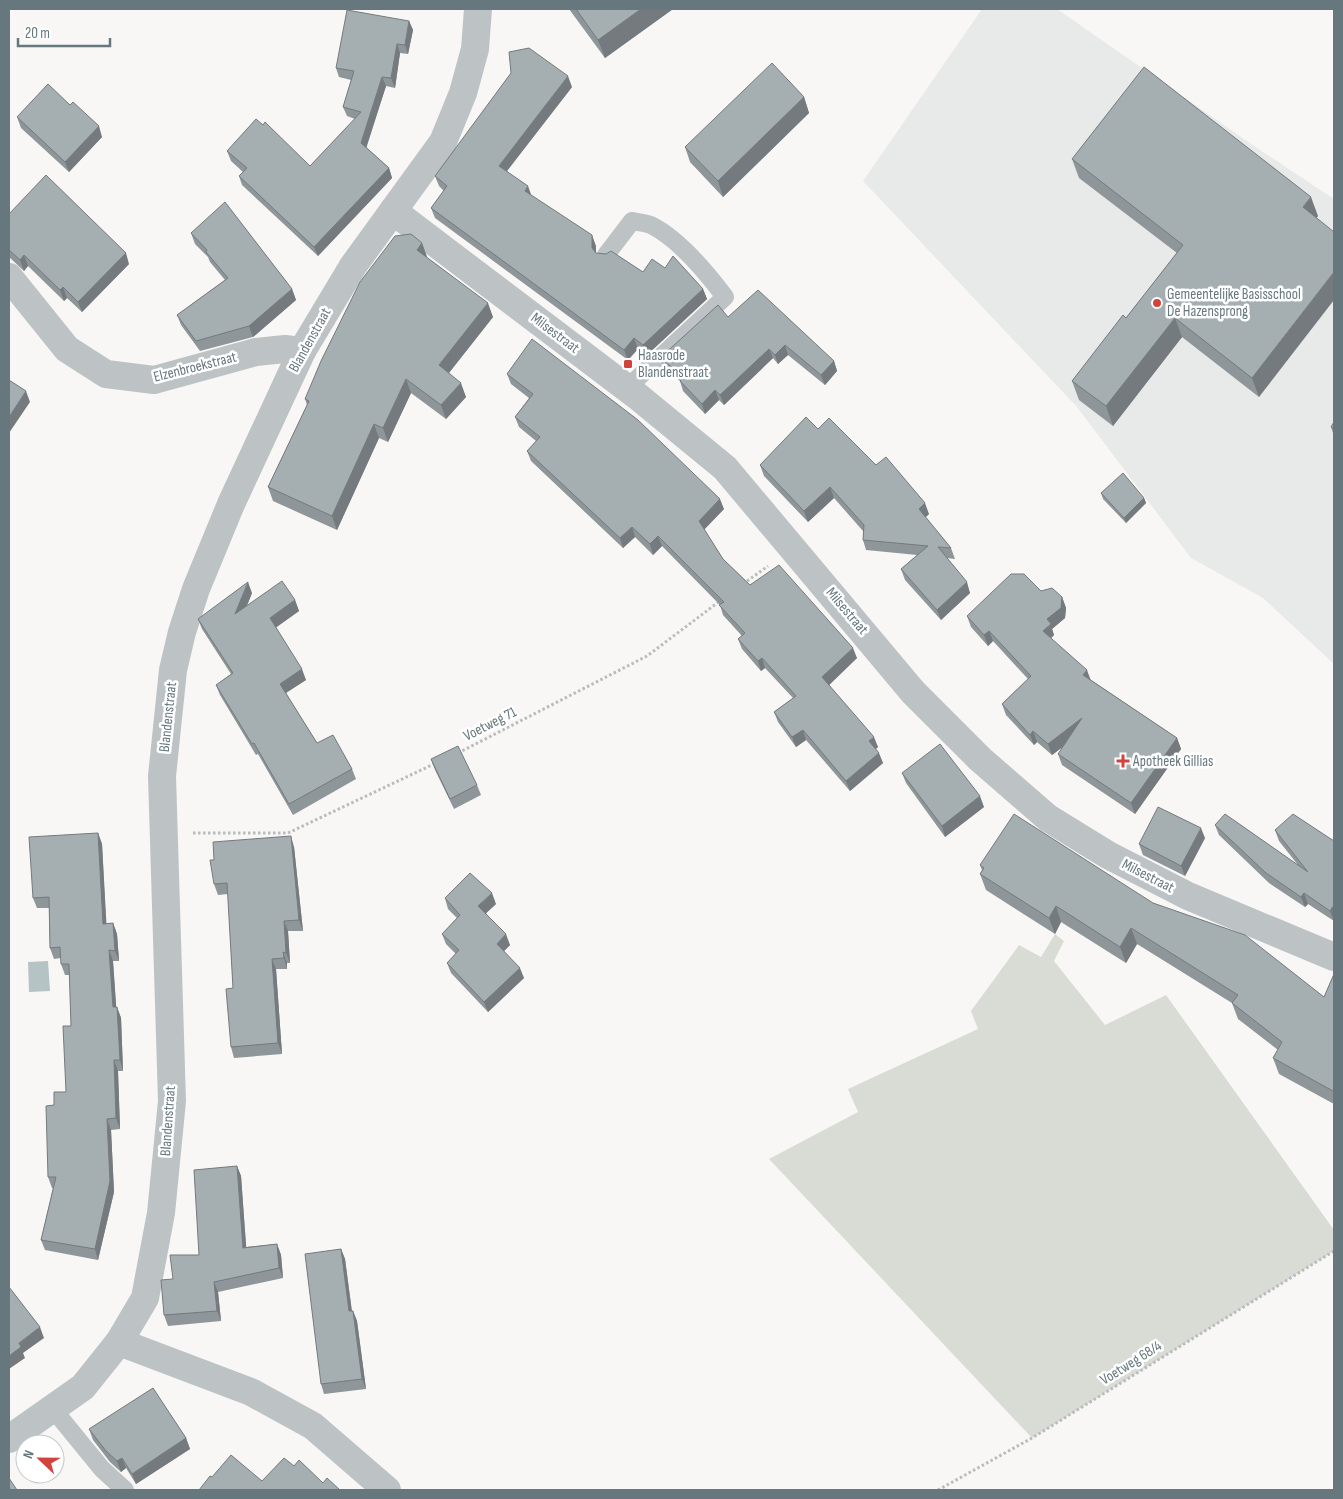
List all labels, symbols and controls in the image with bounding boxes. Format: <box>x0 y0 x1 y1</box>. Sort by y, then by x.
scale bar <box>18 15 110 47</box>
text: 20 m <box>25 24 50 43</box>
place label: Gemeentelijke Basisschool De Hazensprong <box>1167 285 1301 321</box>
marker: Gemeentelijke Basisschool De Hazensprong <box>1151 297 1163 309</box>
street label: Blandenstraat <box>285 304 336 375</box>
street label: Milsestraat <box>527 309 583 358</box>
place label: Haasrode Blandenstraat <box>638 346 709 382</box>
street label: Elzenbroekstraat <box>152 347 239 386</box>
marker: Haasrode Blandenstraat <box>622 358 634 370</box>
street label: Milsestraat <box>822 583 873 639</box>
street label: Blandenstraat <box>155 681 181 753</box>
street label: Voetweg 71 <box>460 702 520 745</box>
place label: Apotheek Gillias <box>1132 752 1213 771</box>
marker: Apotheek Gillias <box>1117 755 1129 767</box>
street label: Milsestraat <box>1119 855 1178 897</box>
street label: Blandenstraat <box>156 1085 180 1157</box>
street label: Voetweg 68/4 <box>1097 1337 1165 1389</box>
north arrow <box>15 1434 65 1484</box>
text: N <box>19 1448 38 1461</box>

